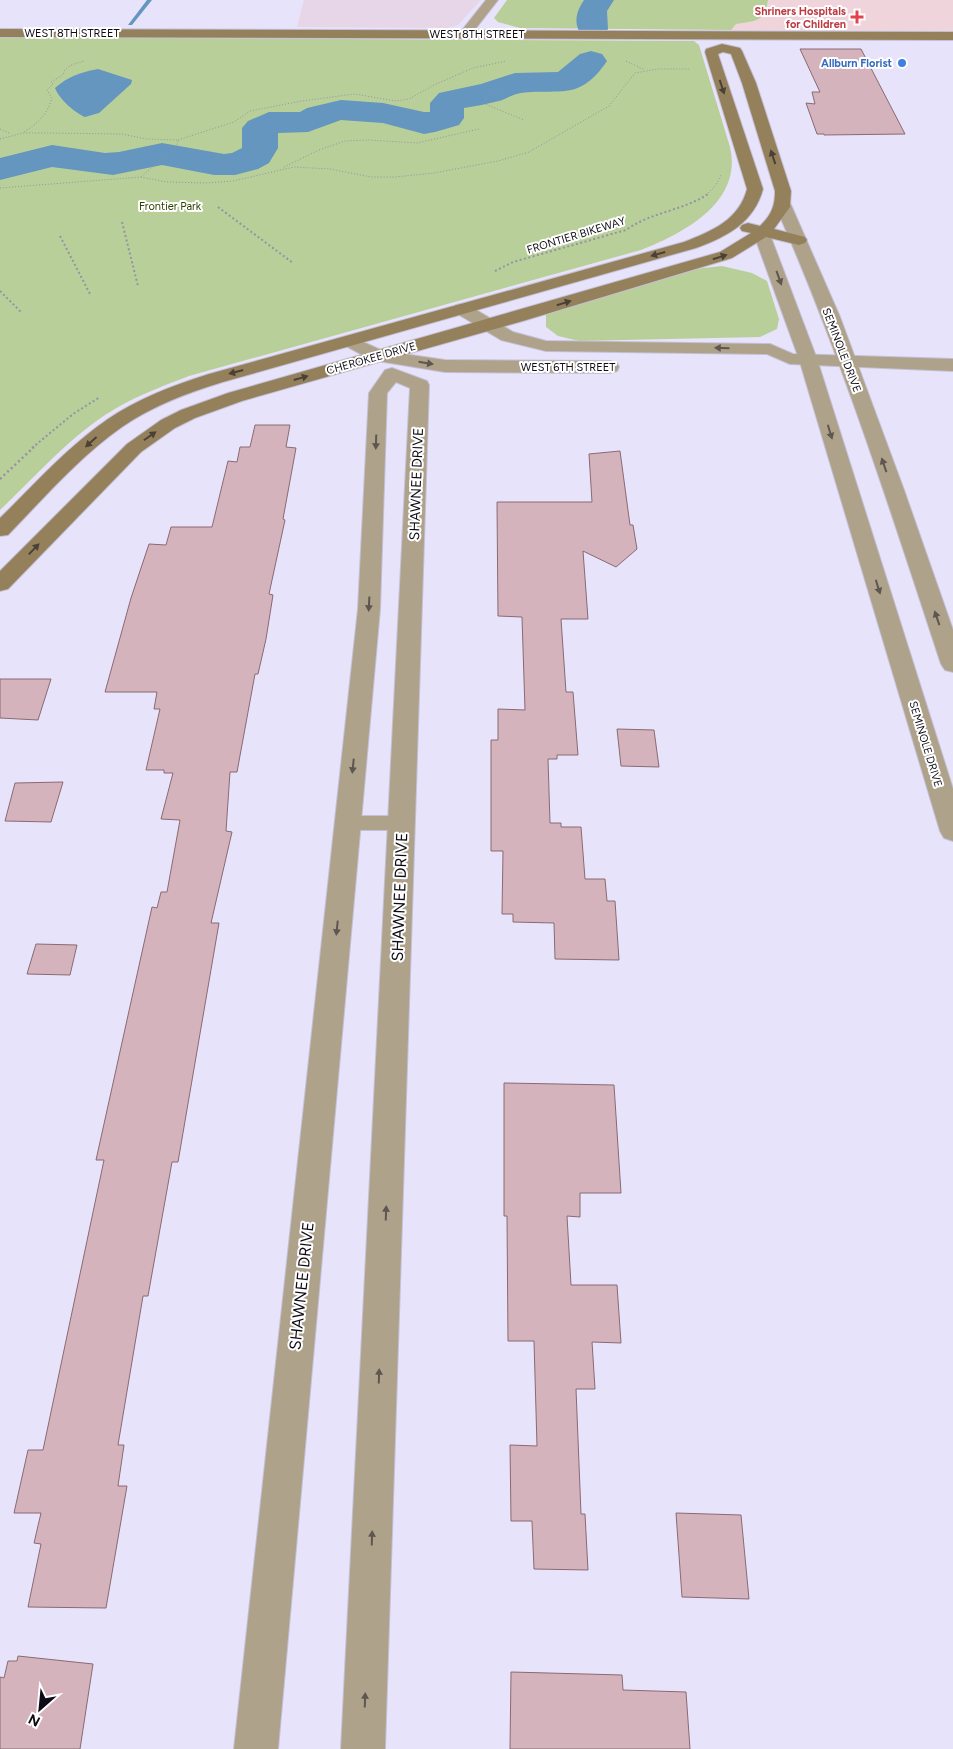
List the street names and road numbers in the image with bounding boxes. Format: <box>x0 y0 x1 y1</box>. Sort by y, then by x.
street label: WEST 8TH STREET <box>24 27 120 40</box>
street label: WEST 8TH STREET <box>429 28 525 41</box>
street label: FRONTIER BIKEWAY <box>525 214 627 257</box>
street label: SEMINOLE DRIVE <box>819 306 864 394</box>
street label: CHEROKEE DRIVE <box>325 340 417 377</box>
street label: WEST 6TH STREET <box>521 361 615 374</box>
street label: SHAWNEE DRIVE <box>406 427 427 541</box>
street label: SEMINOLE DRIVE <box>906 700 945 789</box>
street label: SHAWNEE DRIVE <box>388 832 411 962</box>
street label: SHAWNEE DRIVE <box>285 1221 318 1351</box>

